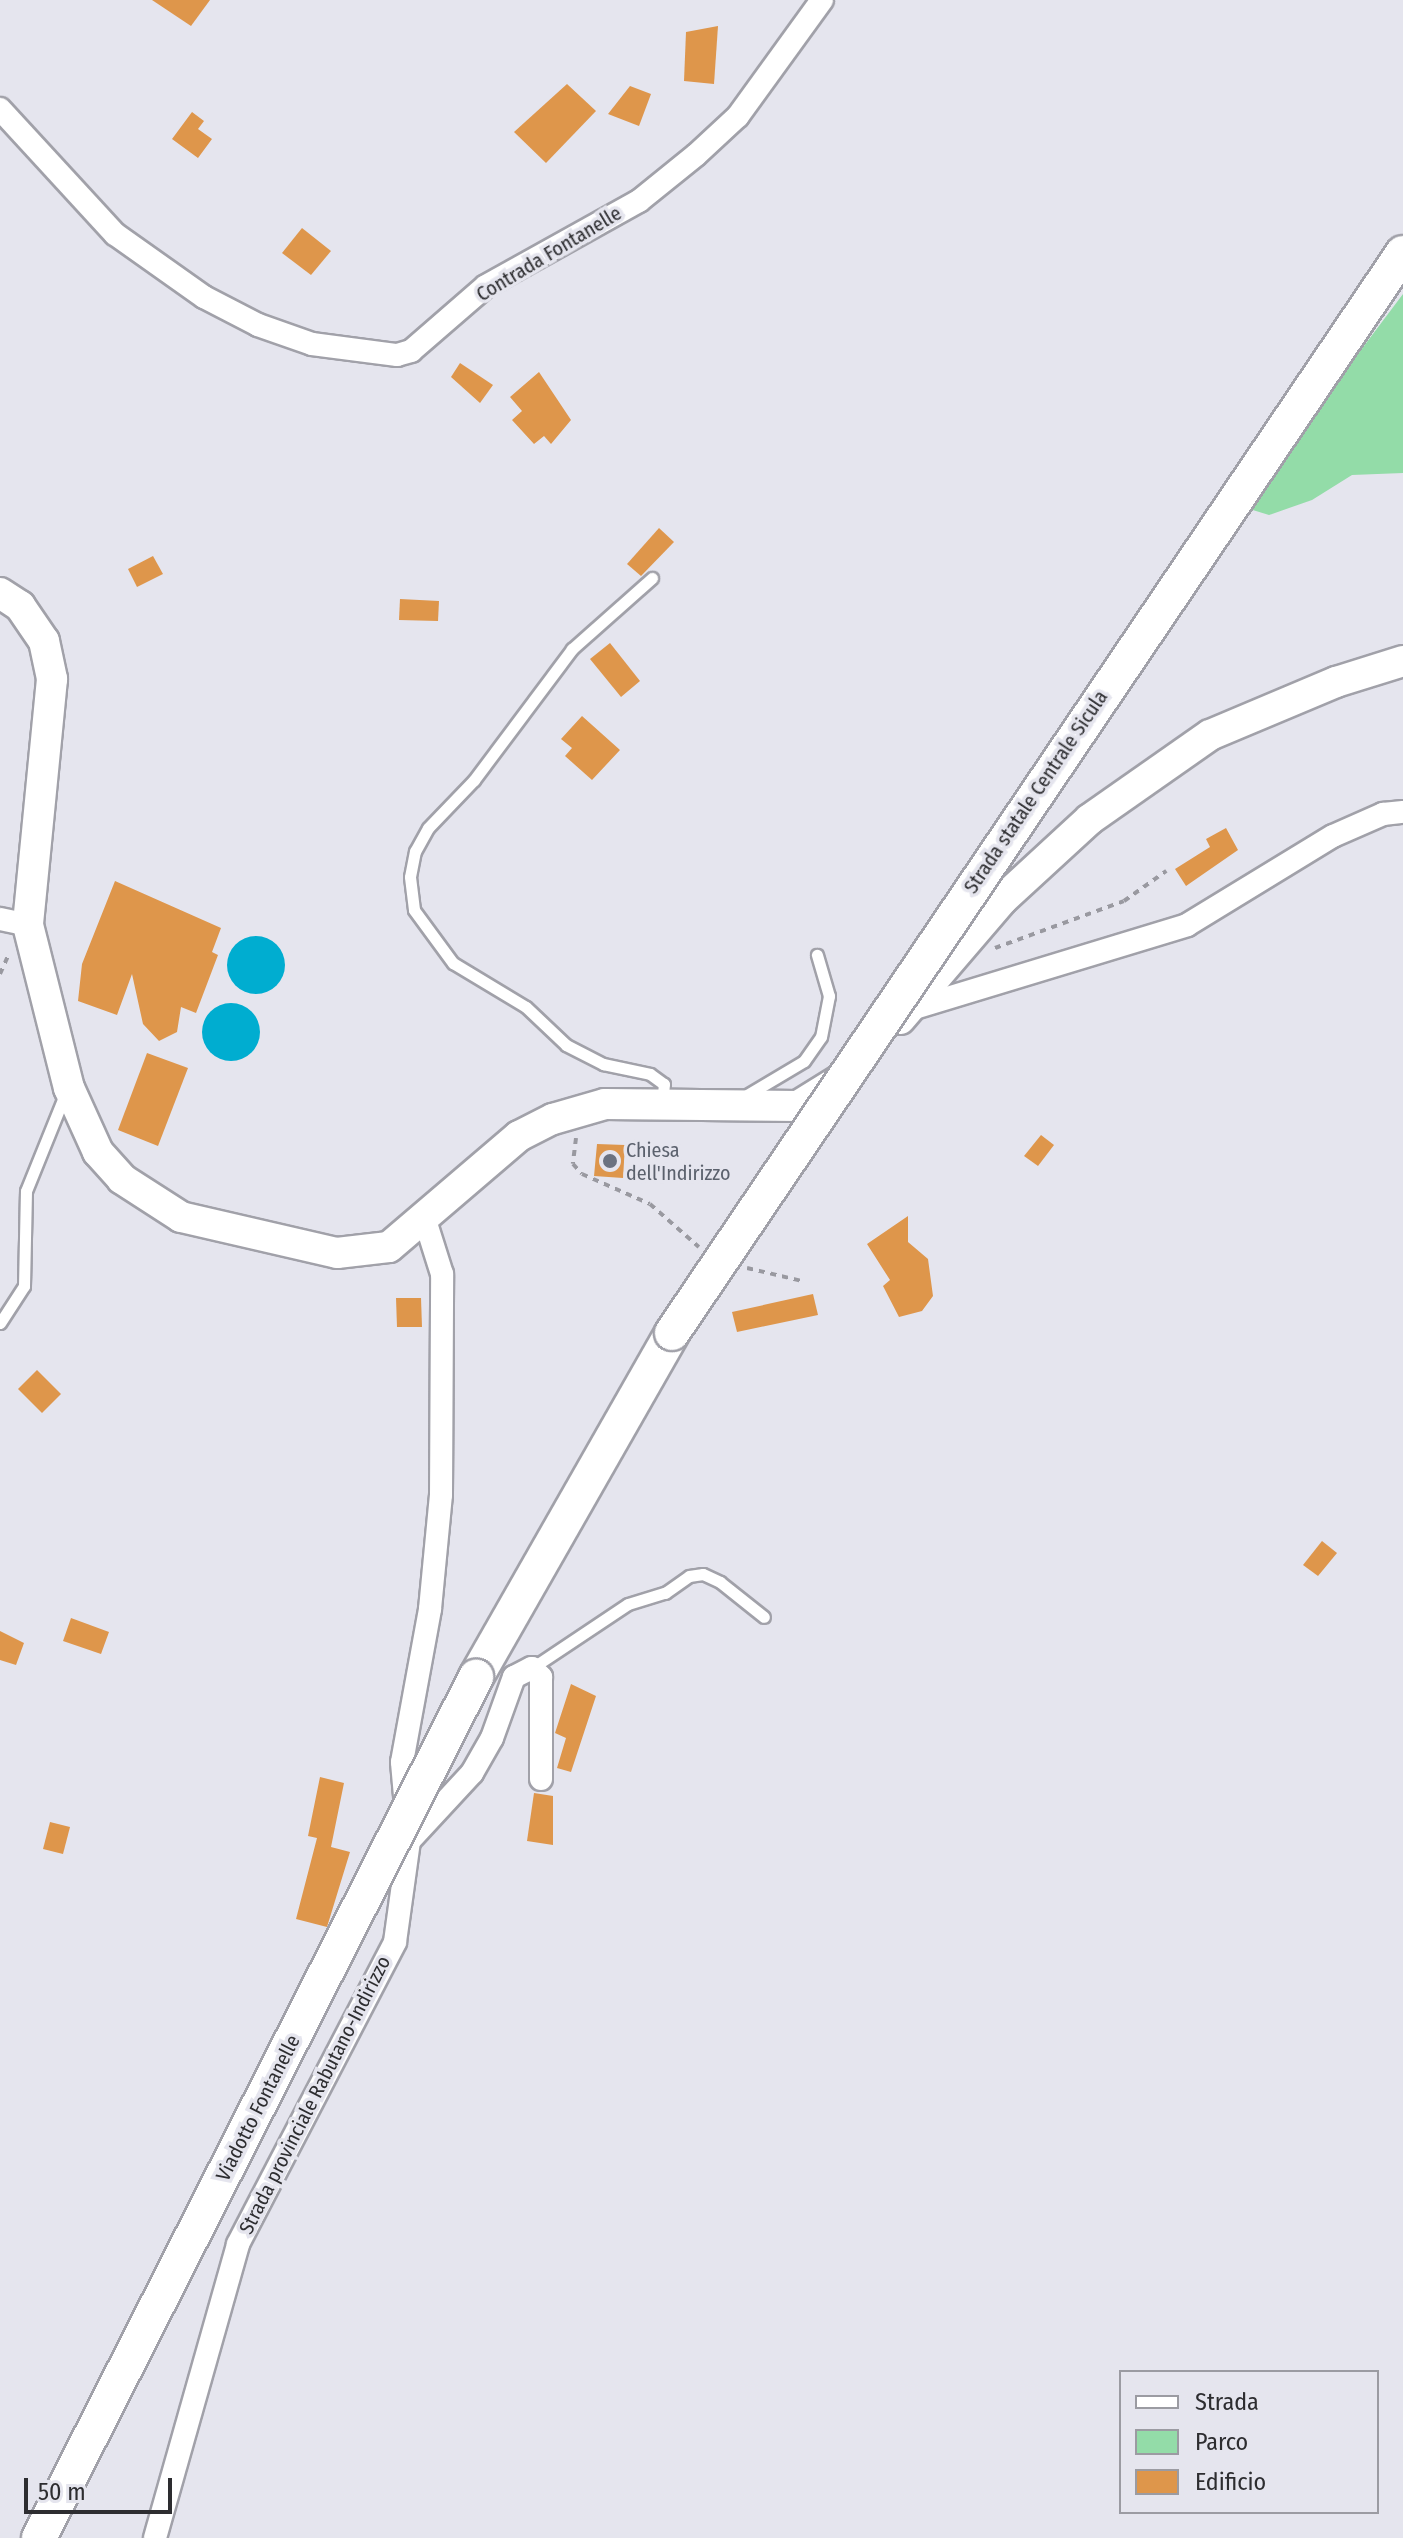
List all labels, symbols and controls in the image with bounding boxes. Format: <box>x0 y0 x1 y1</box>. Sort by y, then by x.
street label: Contrada Fontanelle <box>472 201 626 307</box>
street label: Strada statale Centrale Sicula <box>959 686 1113 898</box>
place label: Chiesa dell'Indirizzo <box>626 1138 731 1185</box>
marker: Chiesa dell'Indirizzo <box>601 1152 619 1170</box>
street label: Strada provinciale Rabutano-Indirizzo <box>234 1952 396 2238</box>
street label: Viadotto Fontanelle <box>211 2031 305 2185</box>
legend <box>1119 2370 1379 2514</box>
text: Strada <box>1195 2388 1259 2416</box>
text: Parco <box>1195 2428 1248 2456</box>
scale bar <box>28 2462 176 2512</box>
text: Edificio <box>1195 2468 1266 2496</box>
text: 50 m <box>38 2478 86 2506</box>

